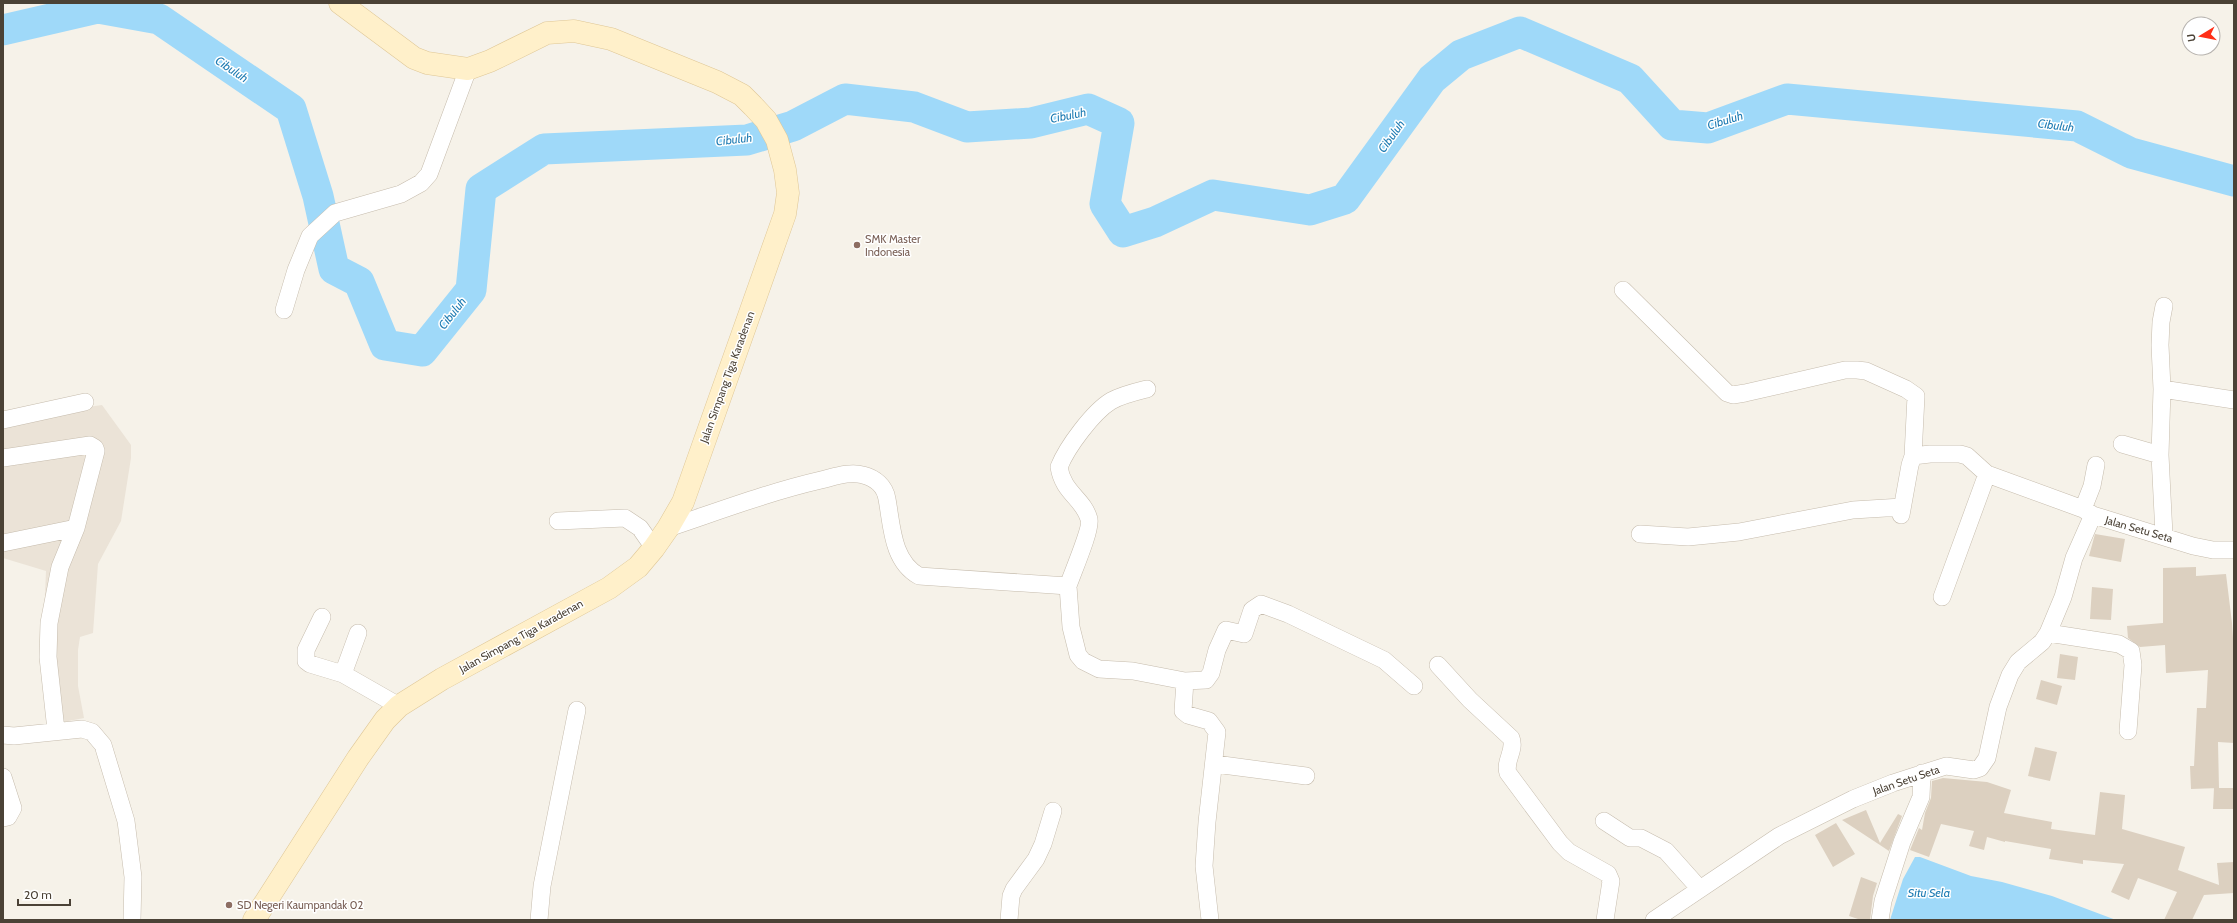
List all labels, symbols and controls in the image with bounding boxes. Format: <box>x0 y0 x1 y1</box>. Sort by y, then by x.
north arrow <box>2181 16 2221 56</box>
text: U <box>2184 33 2199 43</box>
water label: Cibuluh <box>213 53 251 85</box>
water label: Cibuluh <box>1049 104 1087 126</box>
water label: Cibuluh <box>1705 107 1745 133</box>
water label: Cibuluh <box>2037 115 2075 135</box>
water label: Cibuluh <box>1374 117 1408 155</box>
water label: Cibuluh <box>715 130 753 148</box>
place label: SMK Master Indonesia <box>865 232 921 259</box>
marker: SMK Master Indonesia <box>852 240 862 250</box>
water label: Cibuluh <box>435 294 469 332</box>
street label: Jalan Simpang Tiga Karadenan <box>696 309 757 446</box>
street label: Jalan Setu Seta <box>2103 512 2175 546</box>
street label: Jalan Simpang Tiga Karadenan <box>456 596 585 676</box>
street label: Jalan Setu Seta <box>1870 762 1942 798</box>
scale bar <box>18 881 70 907</box>
water label: Situ Sela <box>1908 885 1950 900</box>
text: 20 m <box>24 887 52 902</box>
place label: SD Negeri Kaumpandak 02 <box>237 898 363 912</box>
marker: SD Negeri Kaumpandak 02 <box>224 900 234 910</box>

